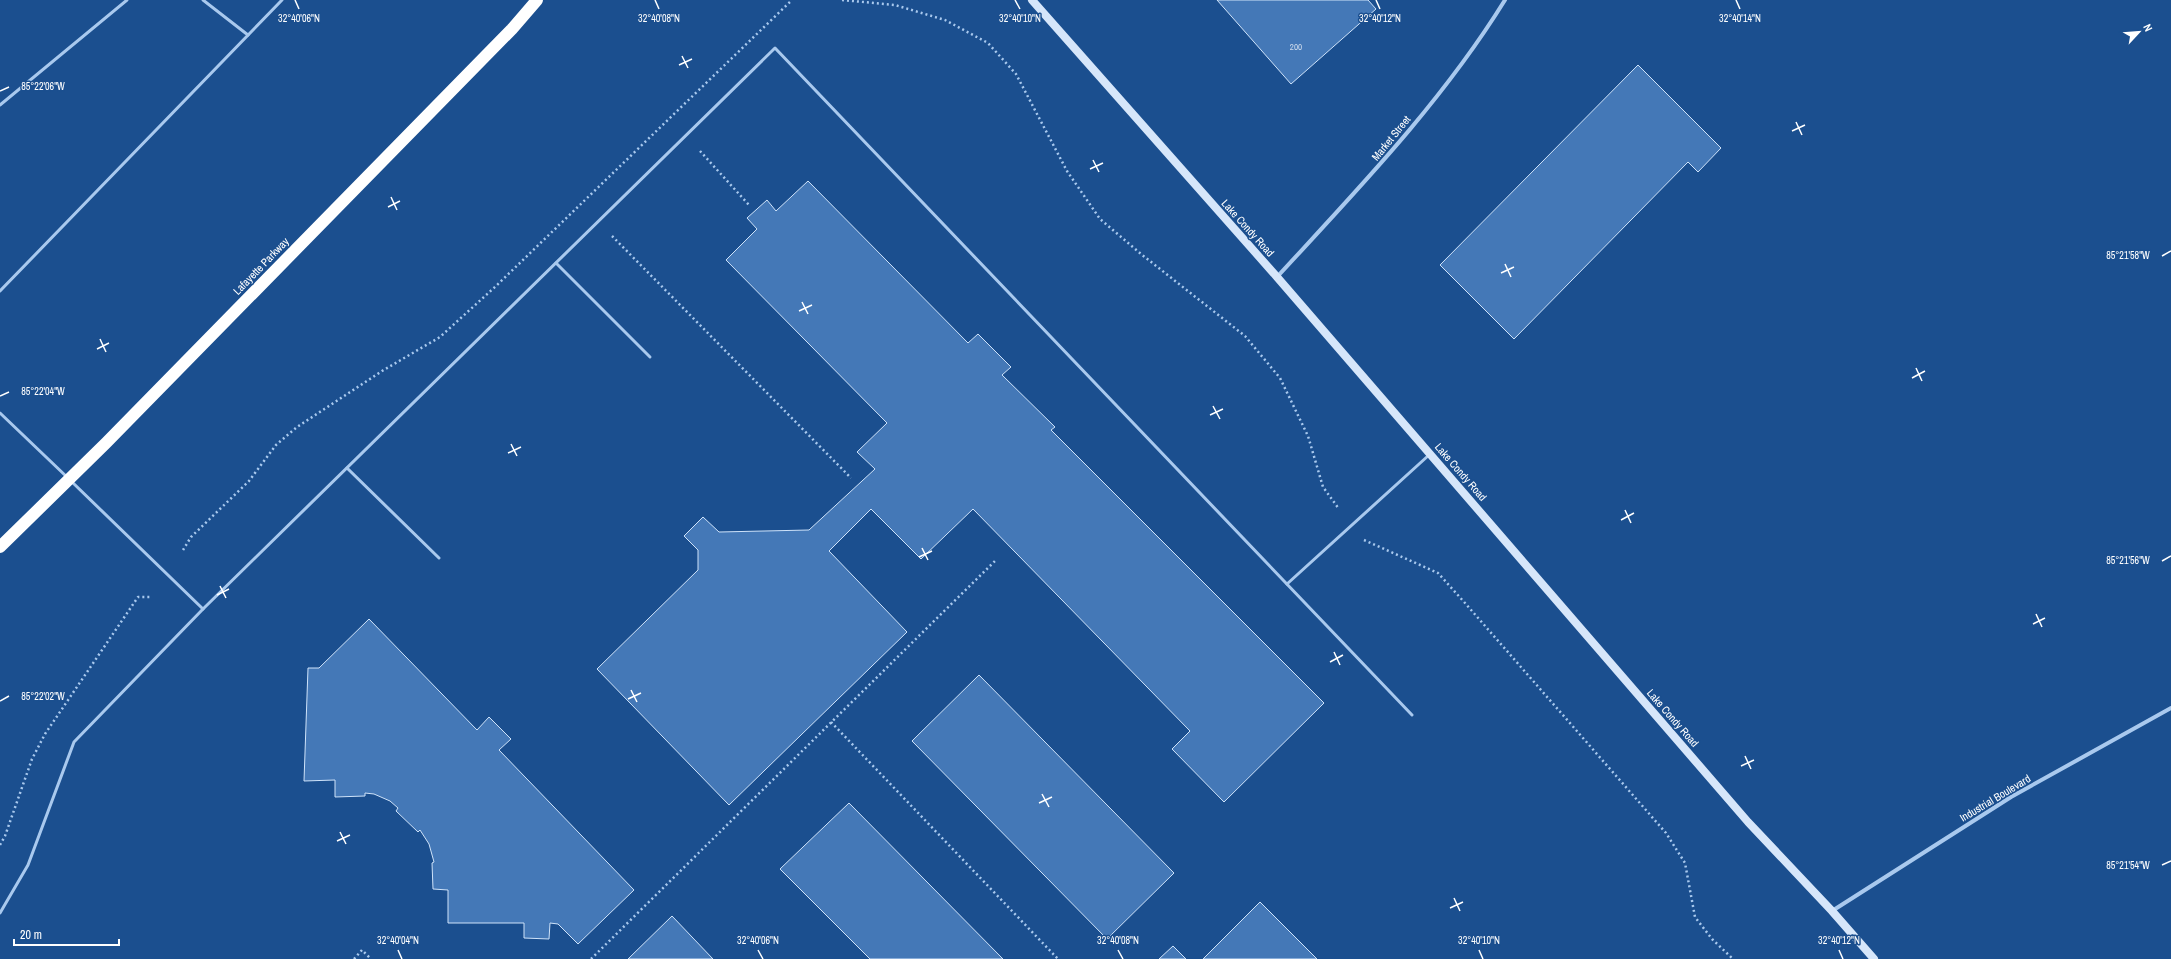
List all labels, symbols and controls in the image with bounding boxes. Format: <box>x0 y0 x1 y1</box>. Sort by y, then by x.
text: 32°40'06"N <box>278 12 320 25</box>
text: 32°40'08"N <box>638 12 680 25</box>
text: 32°40'10"N <box>999 12 1041 25</box>
text: 32°40'12"N <box>1359 12 1401 25</box>
text: 32°40'14"N <box>1719 12 1761 25</box>
north arrow <box>2119 12 2159 52</box>
text: N <box>2140 22 2156 34</box>
house number: 200 <box>1290 41 1302 53</box>
text: 85°22'06"W <box>21 80 65 93</box>
street label: Market Street <box>1369 112 1414 163</box>
street label: Lake Condy Road <box>1219 196 1277 260</box>
street label: Lafayette Parkway <box>230 234 292 298</box>
text: 85°21'58"W <box>2106 249 2150 262</box>
text: 85°22'04"W <box>21 385 65 398</box>
street label: Lake Condy Road <box>1432 440 1490 504</box>
text: 85°21'56"W <box>2106 554 2150 567</box>
street label: Lake Condy Road <box>1644 686 1702 750</box>
text: 85°22'02"W <box>21 690 65 703</box>
street label: Industrial Boulevard <box>1957 771 2033 825</box>
text: 85°21'54"W <box>2106 859 2150 872</box>
scale bar <box>14 921 119 947</box>
text: 20 m <box>20 927 42 943</box>
text: 32°40'04"N <box>377 934 419 947</box>
text: 32°40'06"N <box>737 934 779 947</box>
text: 32°40'08"N <box>1097 934 1139 947</box>
text: 32°40'10"N <box>1458 934 1500 947</box>
text: 32°40'12"N <box>1818 934 1860 947</box>

